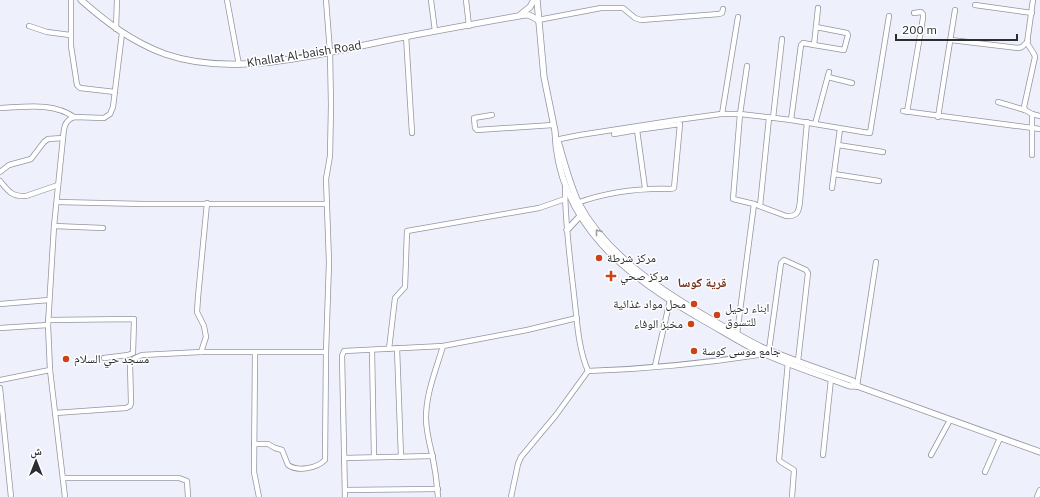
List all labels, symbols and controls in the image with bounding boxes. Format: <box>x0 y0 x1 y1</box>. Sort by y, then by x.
scale bar <box>896 16 1017 42</box>
text: 200 m <box>902 22 937 37</box>
street label: Khallat Al-baish Road <box>246 37 362 70</box>
one-way arrow <box>596 229 603 236</box>
place label: مركز شرطة <box>607 250 656 265</box>
marker: مركز شرطة <box>594 253 604 263</box>
place label: مركز صحي <box>620 268 669 286</box>
marker: مركز صحي <box>605 270 617 282</box>
district label: قرية كوسا <box>677 274 727 291</box>
place label: محل مواد غذائية <box>613 296 686 311</box>
marker: محل مواد غذائية <box>689 299 699 309</box>
place label: ابناء رحيل للتسوق <box>725 300 770 329</box>
marker: ابناء رحيل للتسوق <box>712 310 722 320</box>
place label: مخبز الوفاء <box>634 316 683 331</box>
marker: مخبز الوفاء <box>686 319 696 329</box>
place label: جامع موسى كوسة <box>702 343 781 358</box>
marker: جامع موسى كوسة <box>689 346 699 356</box>
place label: مسجد حي السلام <box>74 351 149 369</box>
marker: مسجد حي السلام <box>61 354 71 364</box>
north arrow <box>16 441 56 481</box>
text: ش <box>30 444 42 459</box>

